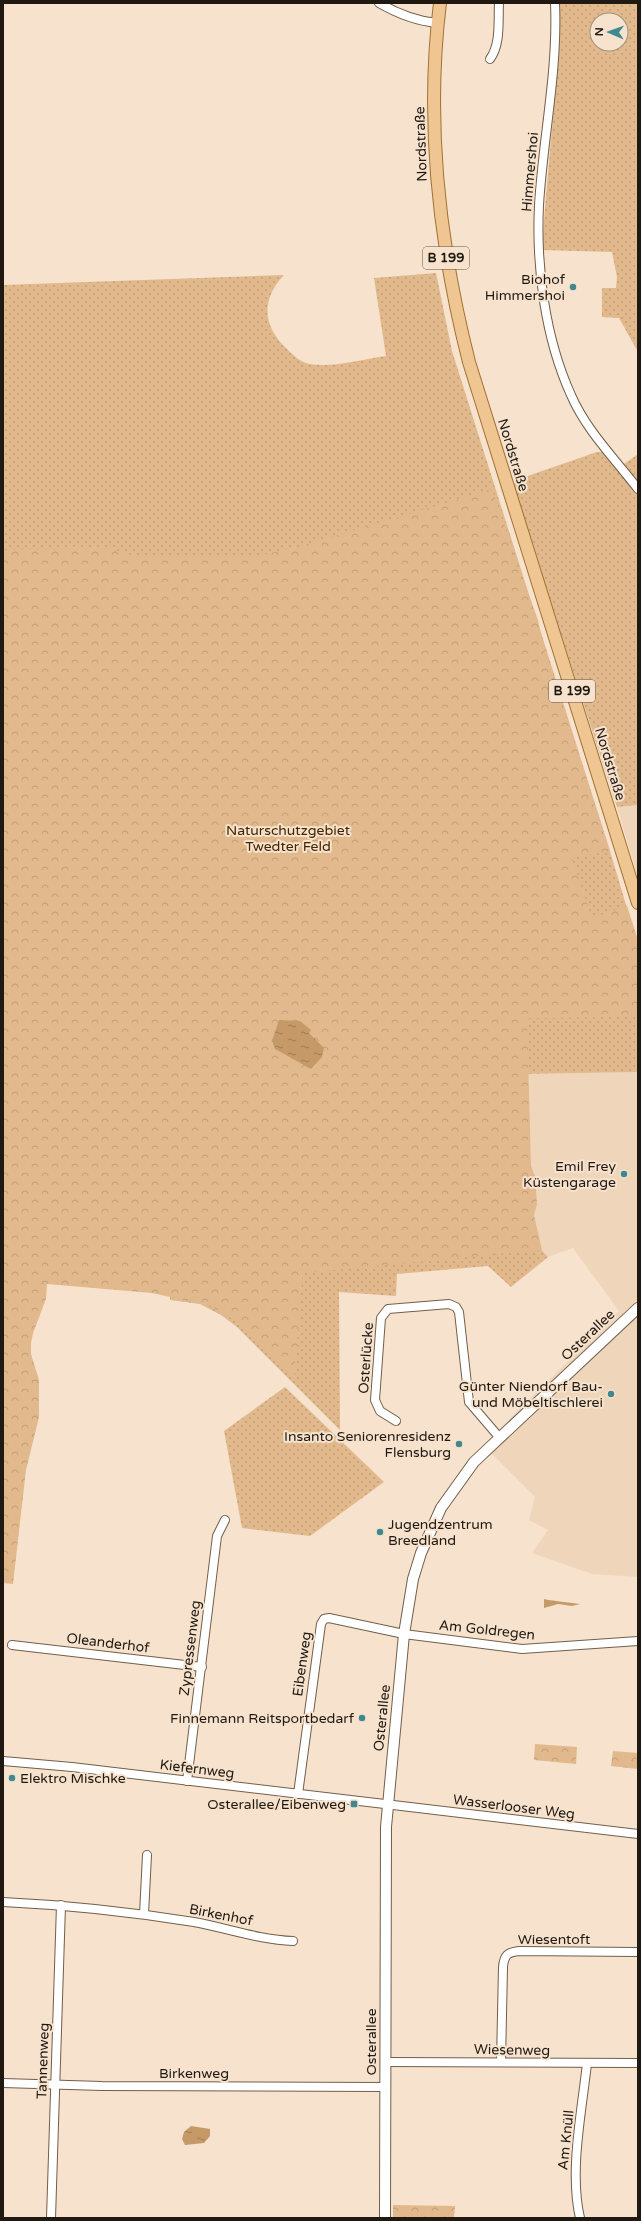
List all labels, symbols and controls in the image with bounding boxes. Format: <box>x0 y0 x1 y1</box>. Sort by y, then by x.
north arrow <box>589 12 629 52</box>
text: N <box>593 27 606 36</box>
street label: Nordstraße <box>411 106 431 182</box>
street label: Himmershoi <box>518 131 542 213</box>
road number: B 199 <box>423 247 469 269</box>
place label: Biohof Himmershoi <box>485 271 566 304</box>
marker: Biohof Himmershoi <box>568 282 578 292</box>
street label: Nordstraße <box>494 417 532 494</box>
road number: B 199 <box>549 680 595 702</box>
street label: Nordstraße <box>591 726 629 803</box>
park label: Naturschutzgebiet Twedter Feld <box>226 822 351 855</box>
place label: Emil Frey Küstengarage <box>523 1158 616 1191</box>
marker: Emil Frey Küstengarage <box>619 1169 629 1179</box>
street label: Osterallee <box>558 1306 618 1364</box>
street label: Osterlücke <box>355 1322 377 1394</box>
place label: Günter Niendorf Bau- und Möbeltischlerei <box>459 1378 603 1411</box>
marker: Günter Niendorf Bau- und Möbeltischlerei <box>606 1389 616 1399</box>
place label: Insanto Seniorenresidenz Flensburg <box>284 1428 451 1461</box>
marker: Insanto Seniorenresidenz Flensburg <box>454 1439 464 1449</box>
place label: Jugendzentrum Breedland <box>388 1516 493 1549</box>
marker: Jugendzentrum Breedland <box>375 1527 385 1537</box>
street label: Zypressenweg <box>176 1599 204 1697</box>
street label: Am Goldregen <box>438 1616 536 1644</box>
street label: Oleanderhof <box>66 1629 151 1657</box>
street label: Eibenweg <box>289 1630 315 1698</box>
street label: Osterallee <box>370 1684 394 1752</box>
place label: Finnemann Reitsportbedarf <box>170 1710 355 1727</box>
marker: Finnemann Reitsportbedarf <box>357 1713 367 1723</box>
street label: Kiefernweg <box>159 1756 235 1782</box>
place label: Elektro Mischke <box>20 1770 126 1787</box>
marker: Elektro Mischke <box>7 1773 17 1783</box>
street label: Wasserlooser Weg <box>452 1791 576 1823</box>
place label: Osterallee/Eibenweg <box>207 1796 346 1813</box>
marker: Osterallee/Eibenweg <box>349 1799 359 1809</box>
street label: Birkenhof <box>188 1900 255 1930</box>
street label: Wiesentoft <box>518 1931 591 1948</box>
street label: Osterallee <box>363 2008 380 2076</box>
street label: Tannenweg <box>33 2023 53 2099</box>
street label: Wiesenweg <box>474 2041 550 2059</box>
street label: Birkenweg <box>159 2065 229 2082</box>
street label: Am Knüll <box>554 2109 578 2171</box>

